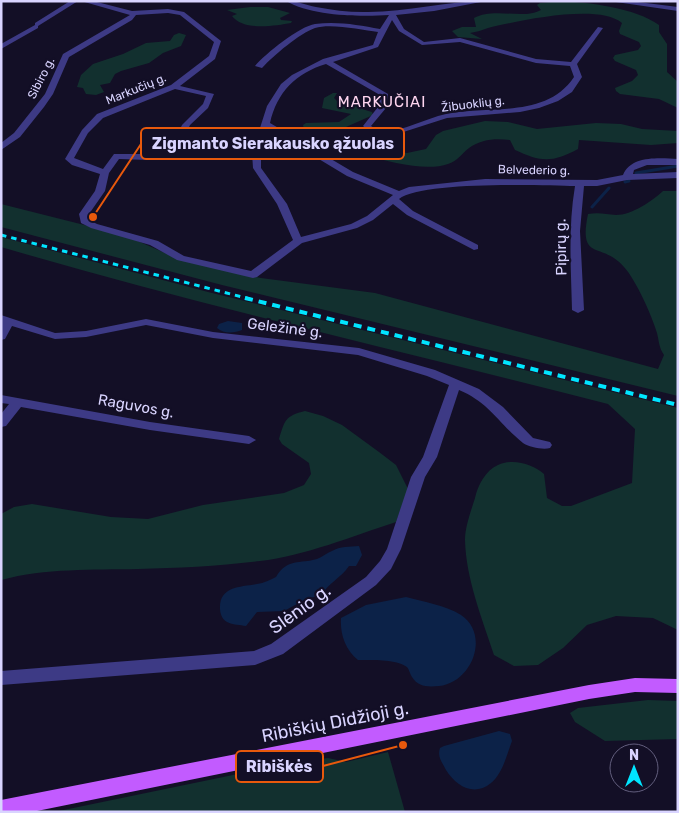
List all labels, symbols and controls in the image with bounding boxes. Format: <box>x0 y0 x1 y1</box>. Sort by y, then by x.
street label: Sibiro g. <box>25 55 57 101</box>
street label: Markučių g. <box>104 71 168 107</box>
district label: MARKUČIAI <box>338 93 426 111</box>
street label: Žibuoklių g. <box>441 93 505 115</box>
callout: Zigmanto Sierakausko ąžuolas <box>141 128 404 159</box>
text: Zigmanto Sierakausko ąžuolas <box>152 134 394 153</box>
street label: Belvederio g. <box>498 162 570 178</box>
street label: Pipirų g. <box>552 218 570 276</box>
street label: Geležinė g. <box>246 314 324 342</box>
street label: Raguvos g. <box>97 390 175 422</box>
street label: Slėnio g. <box>265 579 335 639</box>
street label: Ribiškių Didžioji g. <box>260 697 410 747</box>
north arrow <box>609 743 659 793</box>
text: N <box>629 747 639 764</box>
callout: Ribiškės <box>236 751 323 782</box>
text: Ribiškės <box>246 757 312 776</box>

